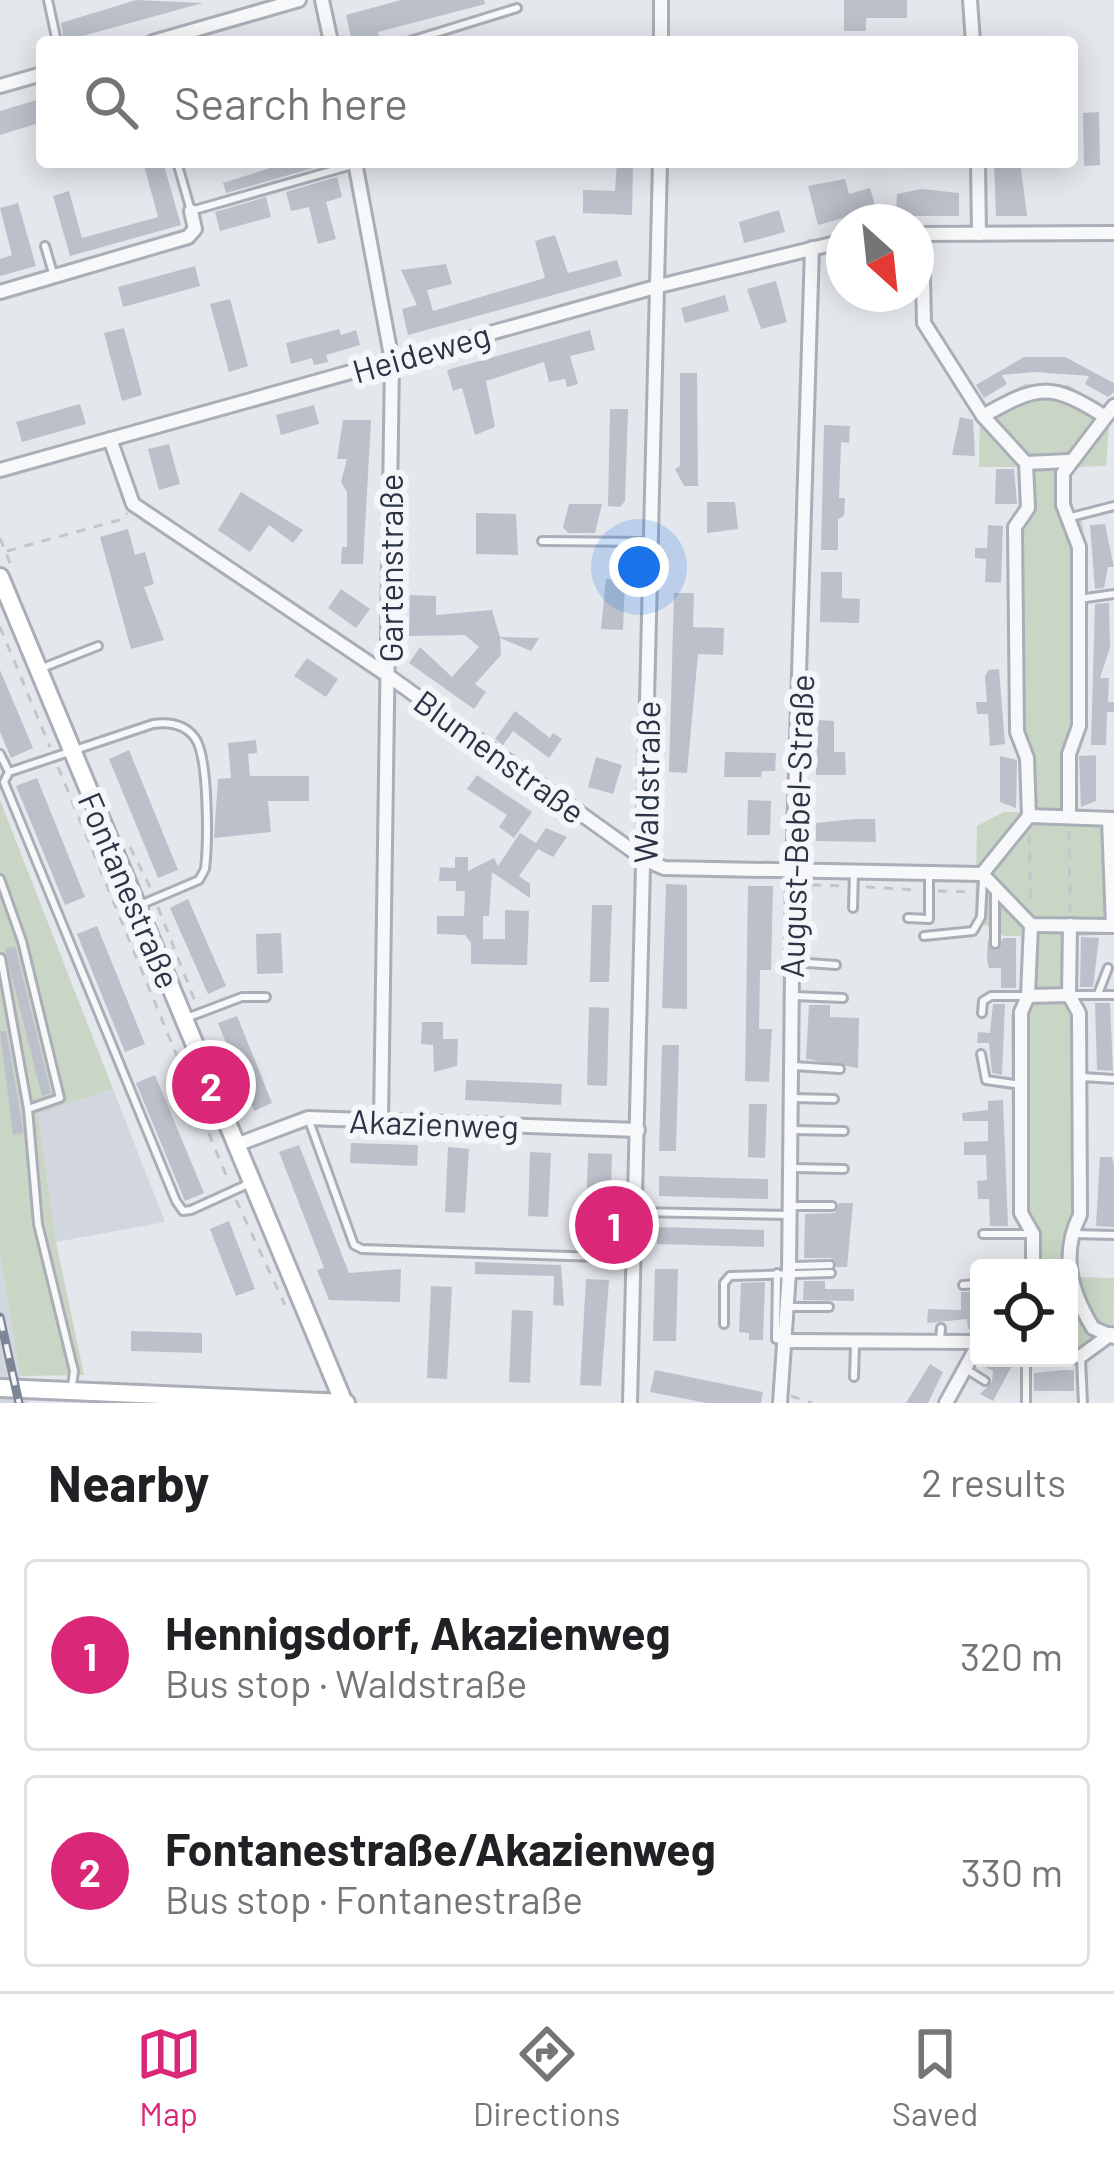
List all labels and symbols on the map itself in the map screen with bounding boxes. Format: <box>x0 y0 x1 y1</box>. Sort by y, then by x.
north arrow <box>826 204 934 312</box>
street label: Heideweg <box>348 313 494 391</box>
street label: Gartenstraße <box>370 474 410 662</box>
your location <box>609 537 669 597</box>
street label: August-Bebel-Straße <box>771 674 821 978</box>
street label: Blumenstraße <box>407 681 593 831</box>
street label: Waldstraße <box>625 700 667 864</box>
street label: Fontanestraße <box>71 786 189 994</box>
pin: 2 <box>172 1040 250 1130</box>
street label: Akazienweg <box>348 1100 520 1146</box>
pin: 1 <box>575 1180 653 1270</box>

